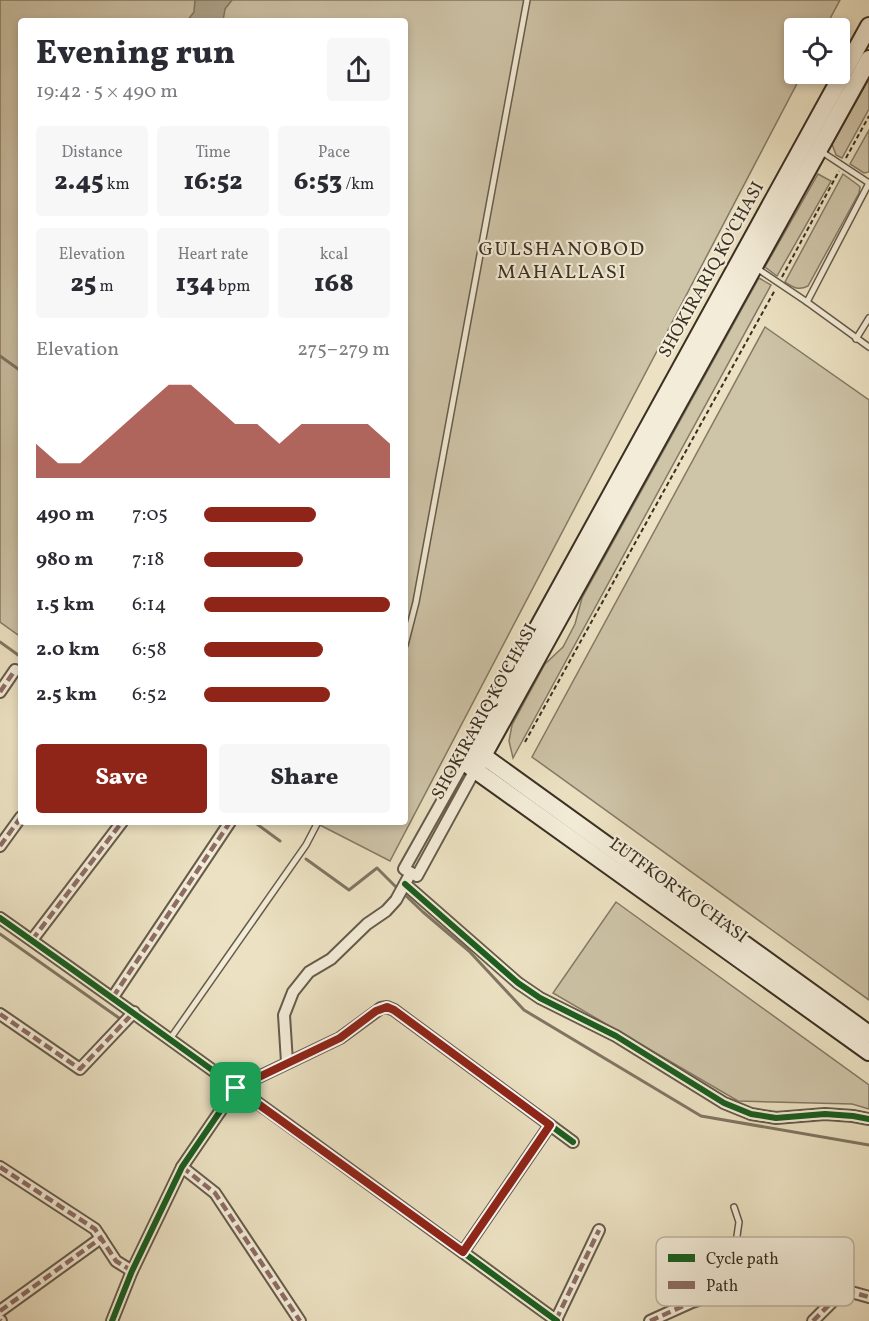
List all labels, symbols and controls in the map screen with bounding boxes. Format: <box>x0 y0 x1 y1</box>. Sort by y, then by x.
map controls <box>784 18 850 84</box>
button: locate <box>784 18 850 84</box>
text: Evening run <box>36 32 235 78</box>
button: share <box>327 38 390 101</box>
text: 19:42 · 5 × 490 m <box>36 78 178 106</box>
text: Distance <box>61 142 123 164</box>
text: Time <box>195 142 231 164</box>
text: Pace <box>318 142 350 164</box>
text: 2.45 <box>54 164 104 200</box>
text: 16:52 <box>183 164 243 200</box>
text: 6:53 <box>294 164 342 200</box>
text: km <box>104 174 130 196</box>
text: /km <box>342 174 374 196</box>
street label: SHOKIRARIQ KO'CHASI <box>653 177 771 363</box>
district label: GULSHANOBOD MAHALLASI <box>478 236 646 287</box>
text: Elevation <box>59 244 125 266</box>
text: Heart rate <box>178 244 248 266</box>
text: kcal <box>320 244 348 266</box>
text: 25 <box>70 266 96 302</box>
text: 134 <box>176 266 215 302</box>
text: 168 <box>314 266 354 302</box>
text: m <box>96 276 114 298</box>
text: bpm <box>215 276 250 298</box>
text: Elevation <box>36 336 119 364</box>
text: 275–279 m <box>297 336 390 364</box>
text: 490 m <box>36 501 95 529</box>
text: 7:05 <box>132 501 168 529</box>
text: 980 m <box>36 546 94 574</box>
text: 7:18 <box>132 546 164 574</box>
text: 1.5 km <box>36 591 95 619</box>
text: 6:14 <box>132 591 167 619</box>
street label: SHOKIRARIQ KO'CHASI <box>426 619 544 805</box>
text: 2.0 km <box>36 636 100 664</box>
text: 6:58 <box>132 636 167 664</box>
text: 2.5 km <box>36 681 97 709</box>
text: 6:52 <box>132 681 167 709</box>
button: Save <box>36 744 207 813</box>
button: Share <box>219 744 390 813</box>
street label: LUTFKOR KO'CHASI <box>604 832 752 950</box>
pin <box>210 1062 261 1113</box>
icon: arrive <box>219 1071 252 1104</box>
legend <box>656 1237 854 1306</box>
text: Cycle path <box>706 1249 779 1271</box>
text: Path <box>706 1276 738 1298</box>

